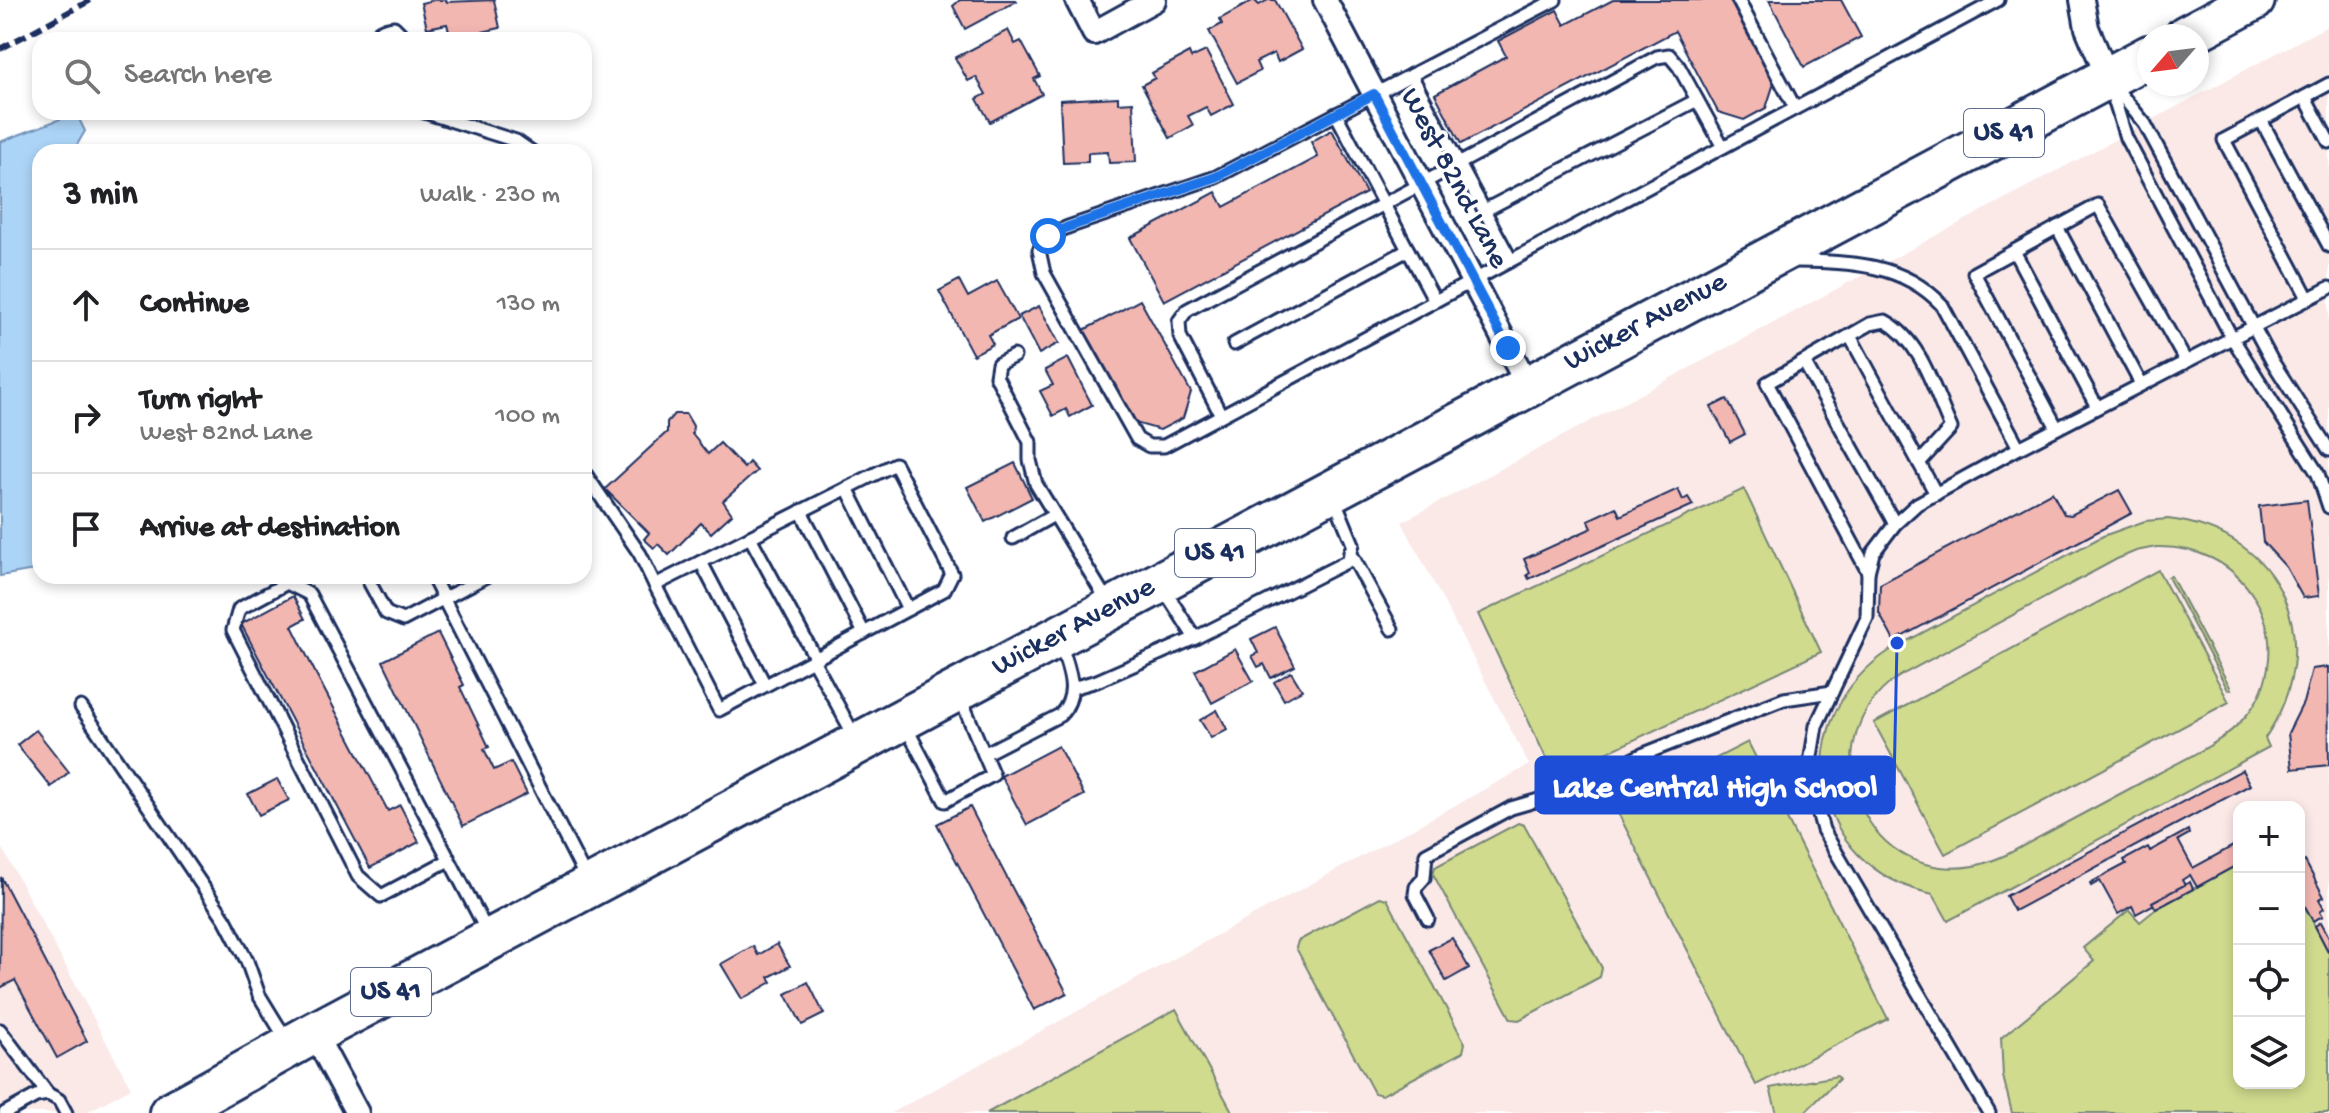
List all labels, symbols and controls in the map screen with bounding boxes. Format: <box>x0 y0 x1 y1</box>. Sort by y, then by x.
north arrow <box>2137 24 2209 96</box>
search box <box>32 32 592 120</box>
icon: search <box>60 54 104 98</box>
text: Search here <box>124 59 272 94</box>
street label: West 82nd Lane <box>1391 83 1515 275</box>
road number: US 41 <box>1964 109 2044 157</box>
text: 3 min <box>64 176 137 216</box>
text: Walk · 230 m <box>420 181 560 212</box>
route start <box>1030 218 1066 254</box>
street label: Wicker Avenue <box>1559 265 1734 380</box>
icon: ahead <box>64 283 108 327</box>
text: Continue <box>140 288 249 323</box>
text: 130 m <box>497 290 560 321</box>
route end <box>1490 330 1526 366</box>
text: Turn right <box>140 384 260 419</box>
icon: right <box>64 395 108 439</box>
text: 100 m <box>495 402 560 433</box>
text: West 82nd Lane <box>140 419 312 450</box>
icon: arrive <box>64 507 108 551</box>
text: Arrive at destination <box>140 512 400 547</box>
road number: US 41 <box>1175 529 1255 577</box>
street label: Wicker Avenue <box>987 570 1162 685</box>
callout: Lake Central High School <box>1536 757 1894 813</box>
text: Lake Central High School <box>1552 771 1878 809</box>
map controls <box>2233 801 2305 1089</box>
button: + <box>2233 801 2305 873</box>
button: − <box>2233 873 2305 945</box>
button: locate <box>2233 945 2305 1017</box>
road number: US 41 <box>351 968 431 1016</box>
button: layers <box>2233 1017 2305 1089</box>

